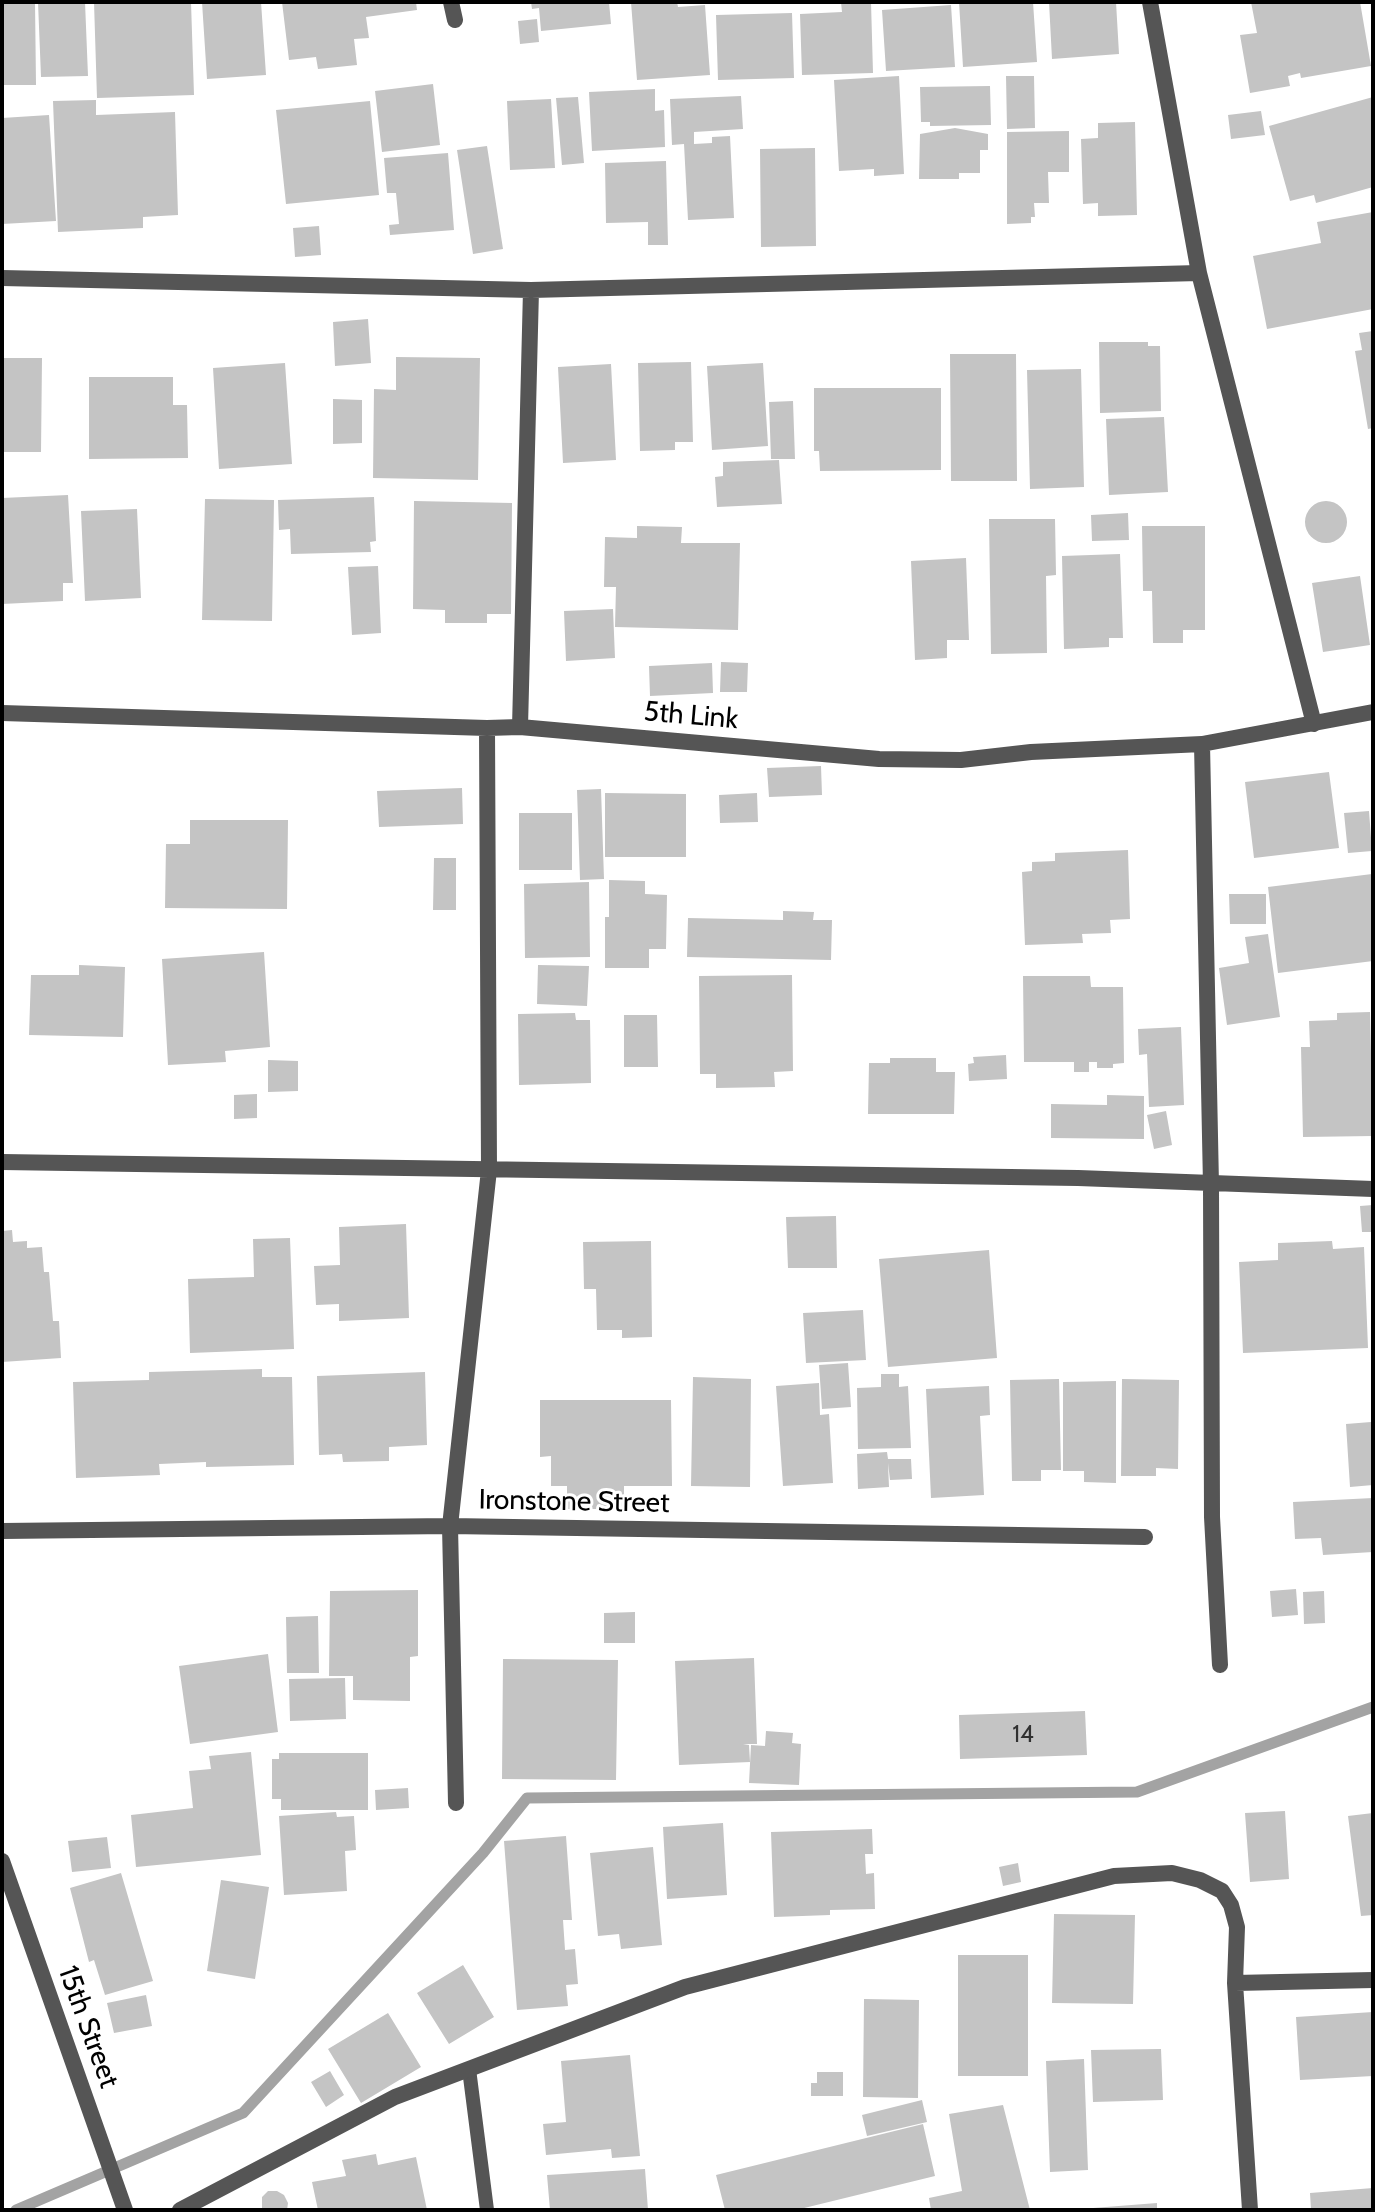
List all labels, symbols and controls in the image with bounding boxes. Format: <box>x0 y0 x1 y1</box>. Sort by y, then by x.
street label: 5th Link <box>643 695 739 737</box>
street label: Ironstone Street <box>478 1484 670 1520</box>
house number: 14 <box>1012 1721 1034 1749</box>
street label: 15th Street <box>50 1962 126 2092</box>

